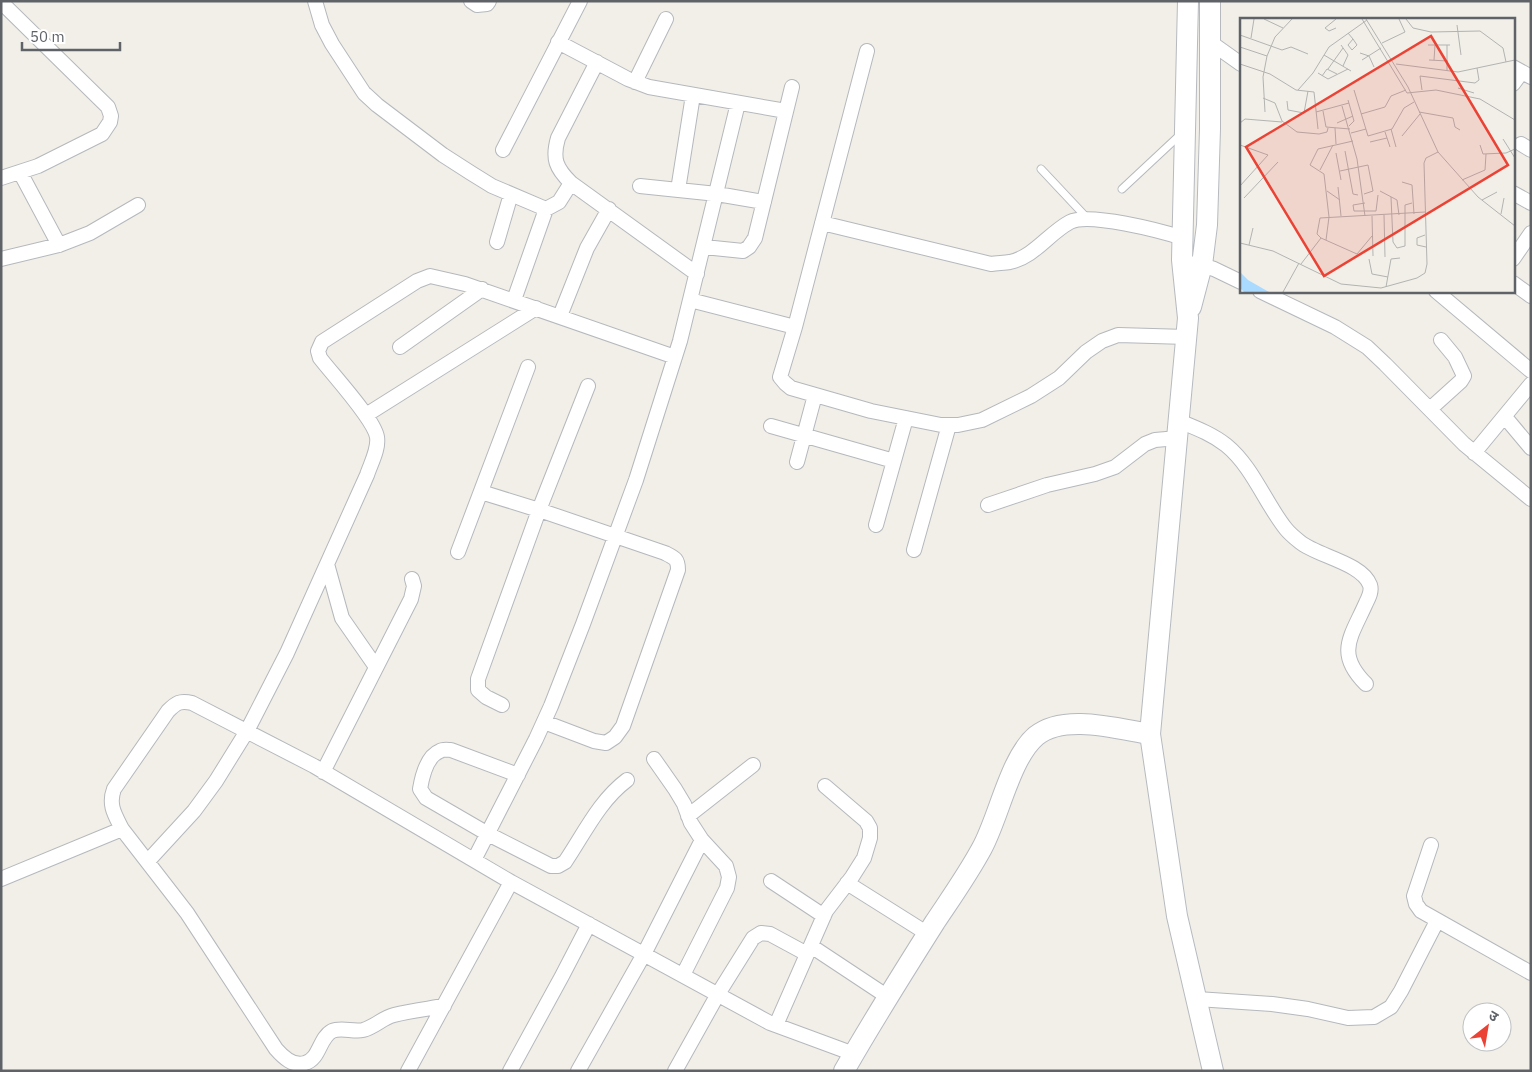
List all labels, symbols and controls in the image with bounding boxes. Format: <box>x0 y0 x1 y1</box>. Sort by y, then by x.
inset map <box>1240 18 1514 292</box>
scale bar <box>22 20 120 52</box>
text: 50 m <box>30 27 65 46</box>
north arrow <box>1462 1002 1512 1052</box>
text: उ <box>1486 1006 1503 1026</box>

